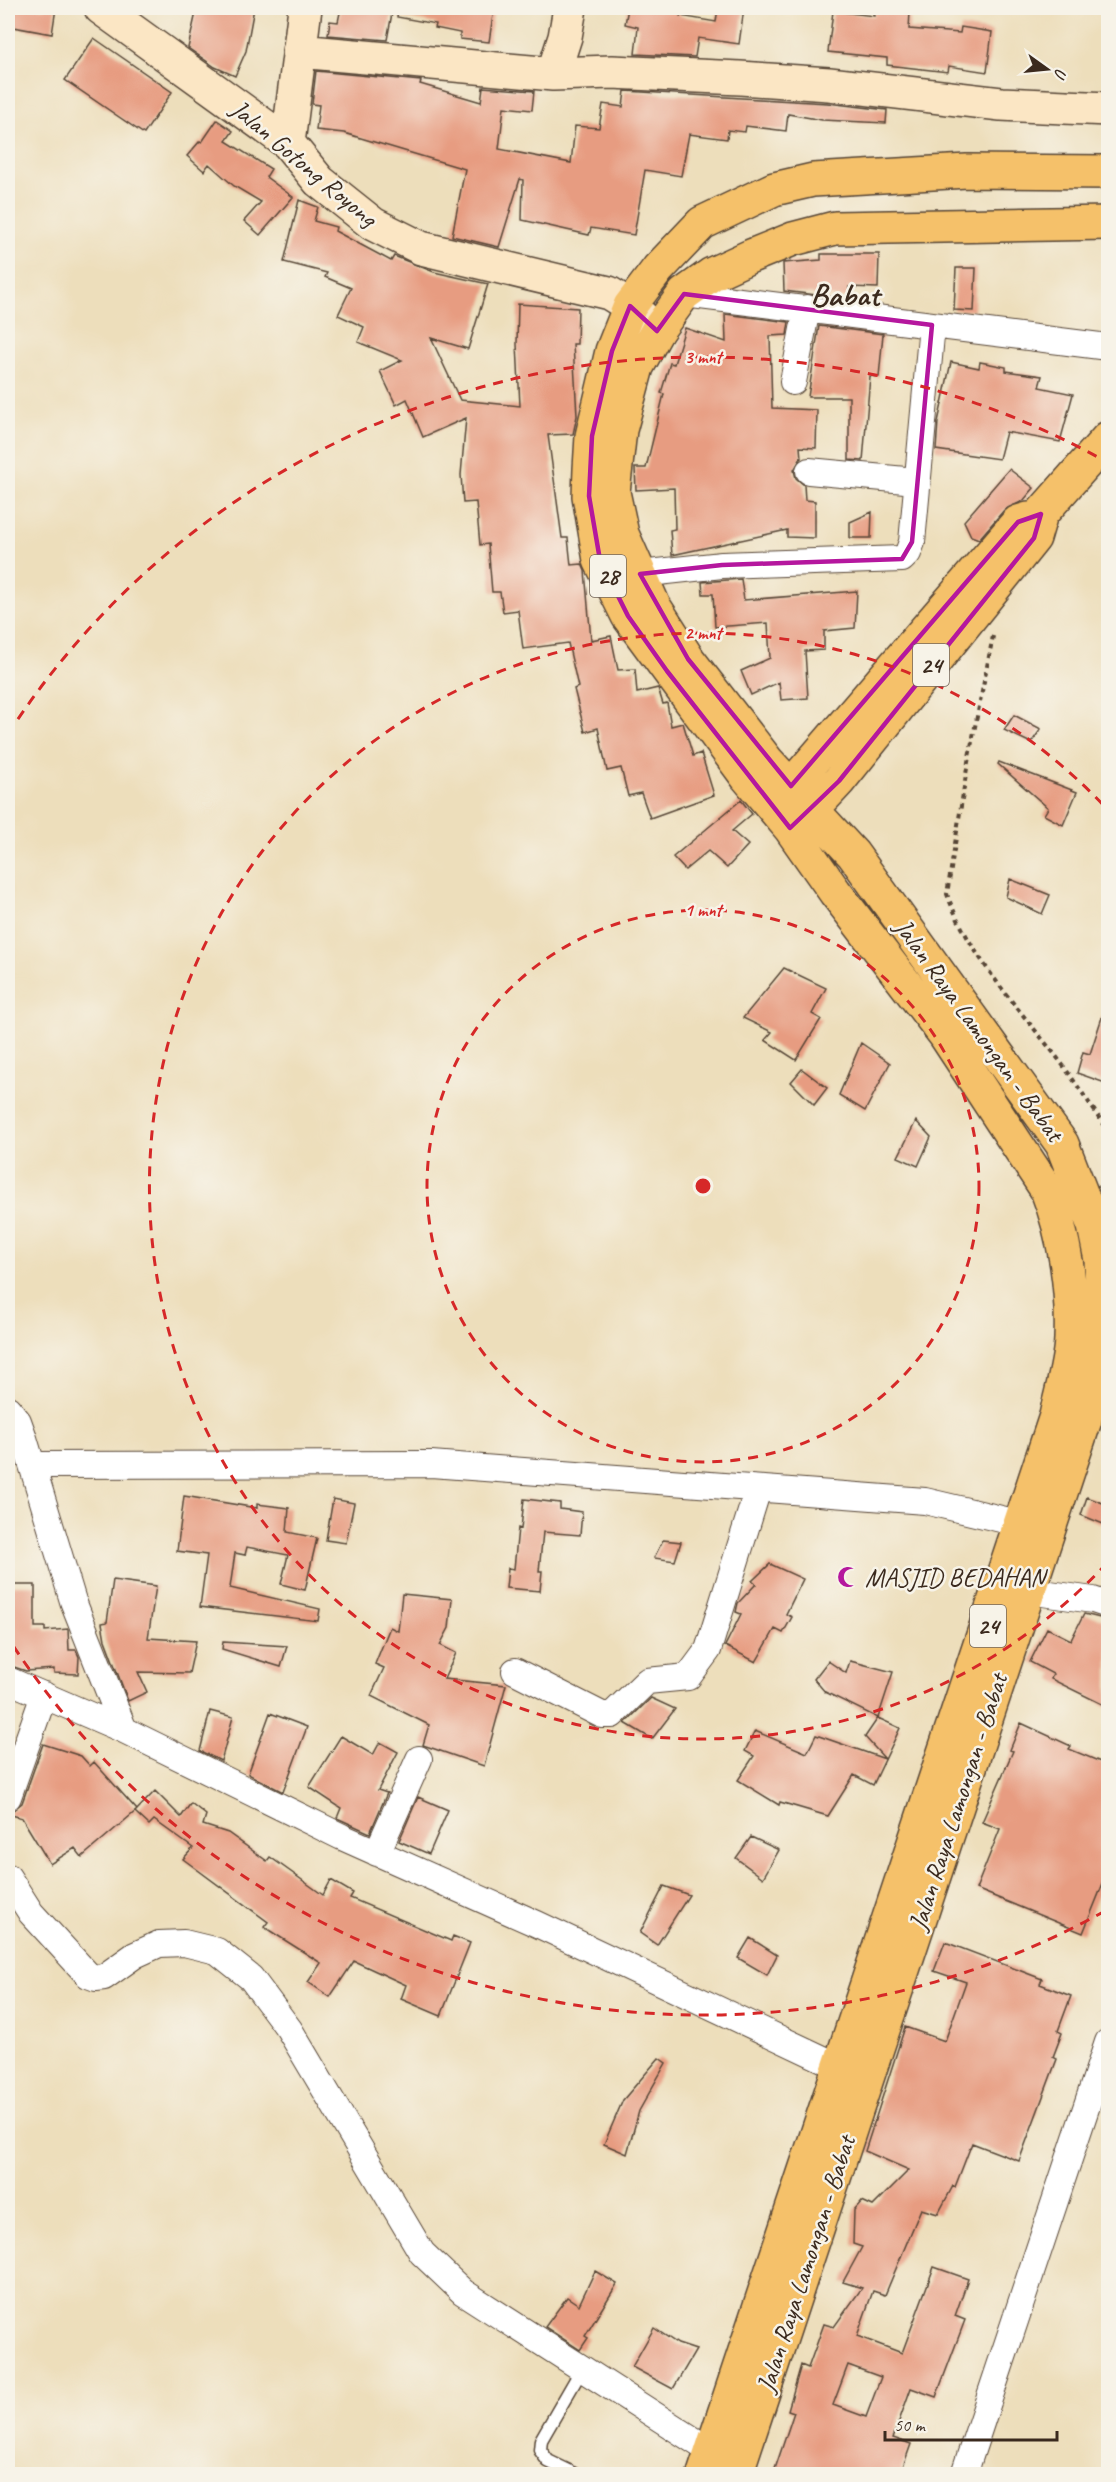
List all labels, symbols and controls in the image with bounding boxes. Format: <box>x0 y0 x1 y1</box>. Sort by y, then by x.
north arrow <box>1017 39 1077 99</box>
text: U <box>1049 66 1071 82</box>
street label: Jalan Gotong Royong <box>223 91 385 235</box>
district label: Babat <box>811 274 883 315</box>
text: 3 mnt <box>685 346 724 368</box>
road number: 28 <box>590 555 626 597</box>
text: 2 mnt <box>685 622 724 644</box>
road number: 24 <box>913 644 949 686</box>
text: 1 mnt <box>685 899 724 921</box>
street label: Jalan Raya Lamongan - Babat <box>886 910 1072 1150</box>
centre of rings <box>693 1176 713 1196</box>
place label: MASJID BEDAHAN <box>865 1561 1049 1594</box>
mosque icon: MASJID BEDAHAN <box>836 1565 860 1589</box>
road number: 24 <box>970 1605 1006 1647</box>
street label: Jalan Raya Lamongan - Babat <box>900 1667 1016 1936</box>
street label: Jalan Raya Lamongan - Babat <box>748 2129 864 2398</box>
scale bar <box>885 2404 1058 2442</box>
text: 50 m <box>894 2414 927 2436</box>

